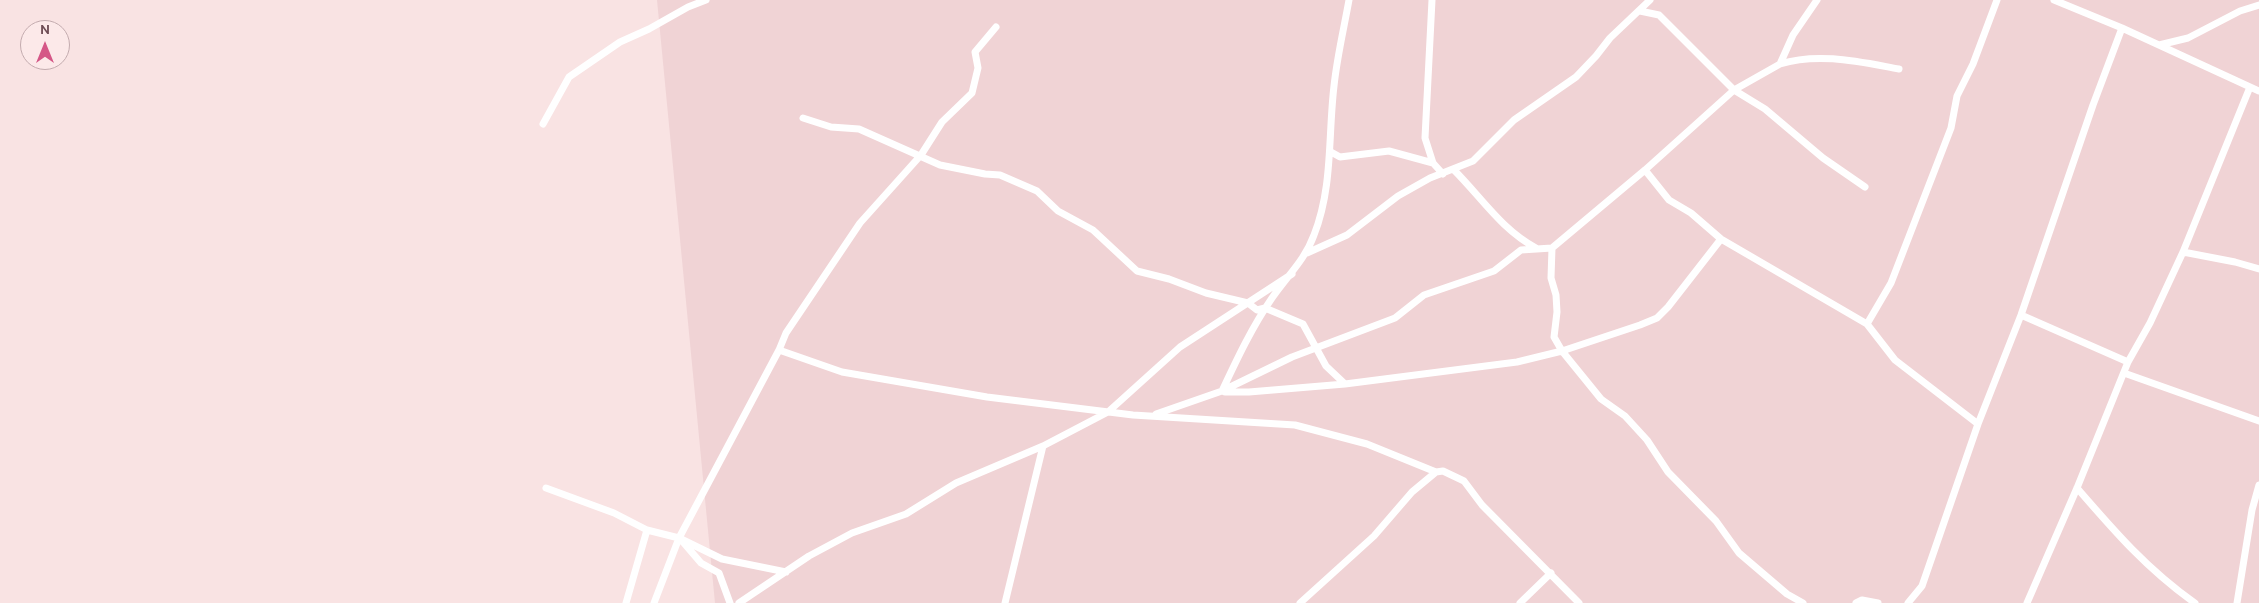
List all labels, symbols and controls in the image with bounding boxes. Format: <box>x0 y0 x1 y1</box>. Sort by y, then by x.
north arrow <box>20 20 70 70</box>
text: N <box>40 22 50 39</box>

